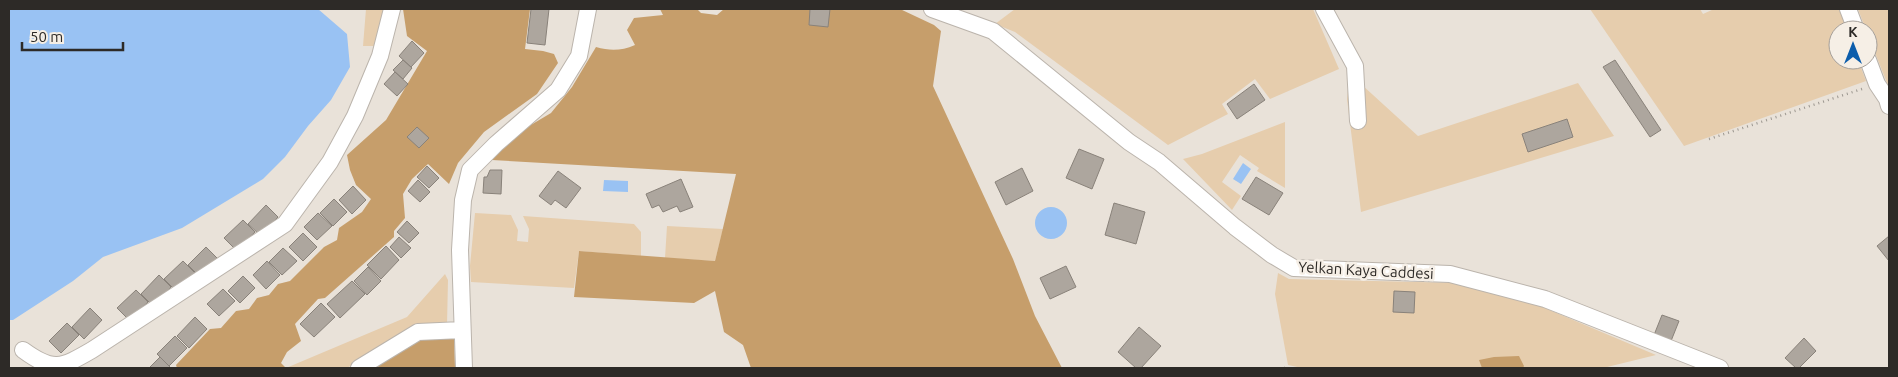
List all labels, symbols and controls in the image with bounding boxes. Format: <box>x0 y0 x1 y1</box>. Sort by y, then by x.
scale bar <box>22 20 124 52</box>
north arrow <box>1828 20 1878 70</box>
text: K <box>1848 24 1858 40</box>
text: 50 m <box>30 28 63 45</box>
street label: Yelkan Kaya Caddesi <box>1298 258 1434 282</box>

